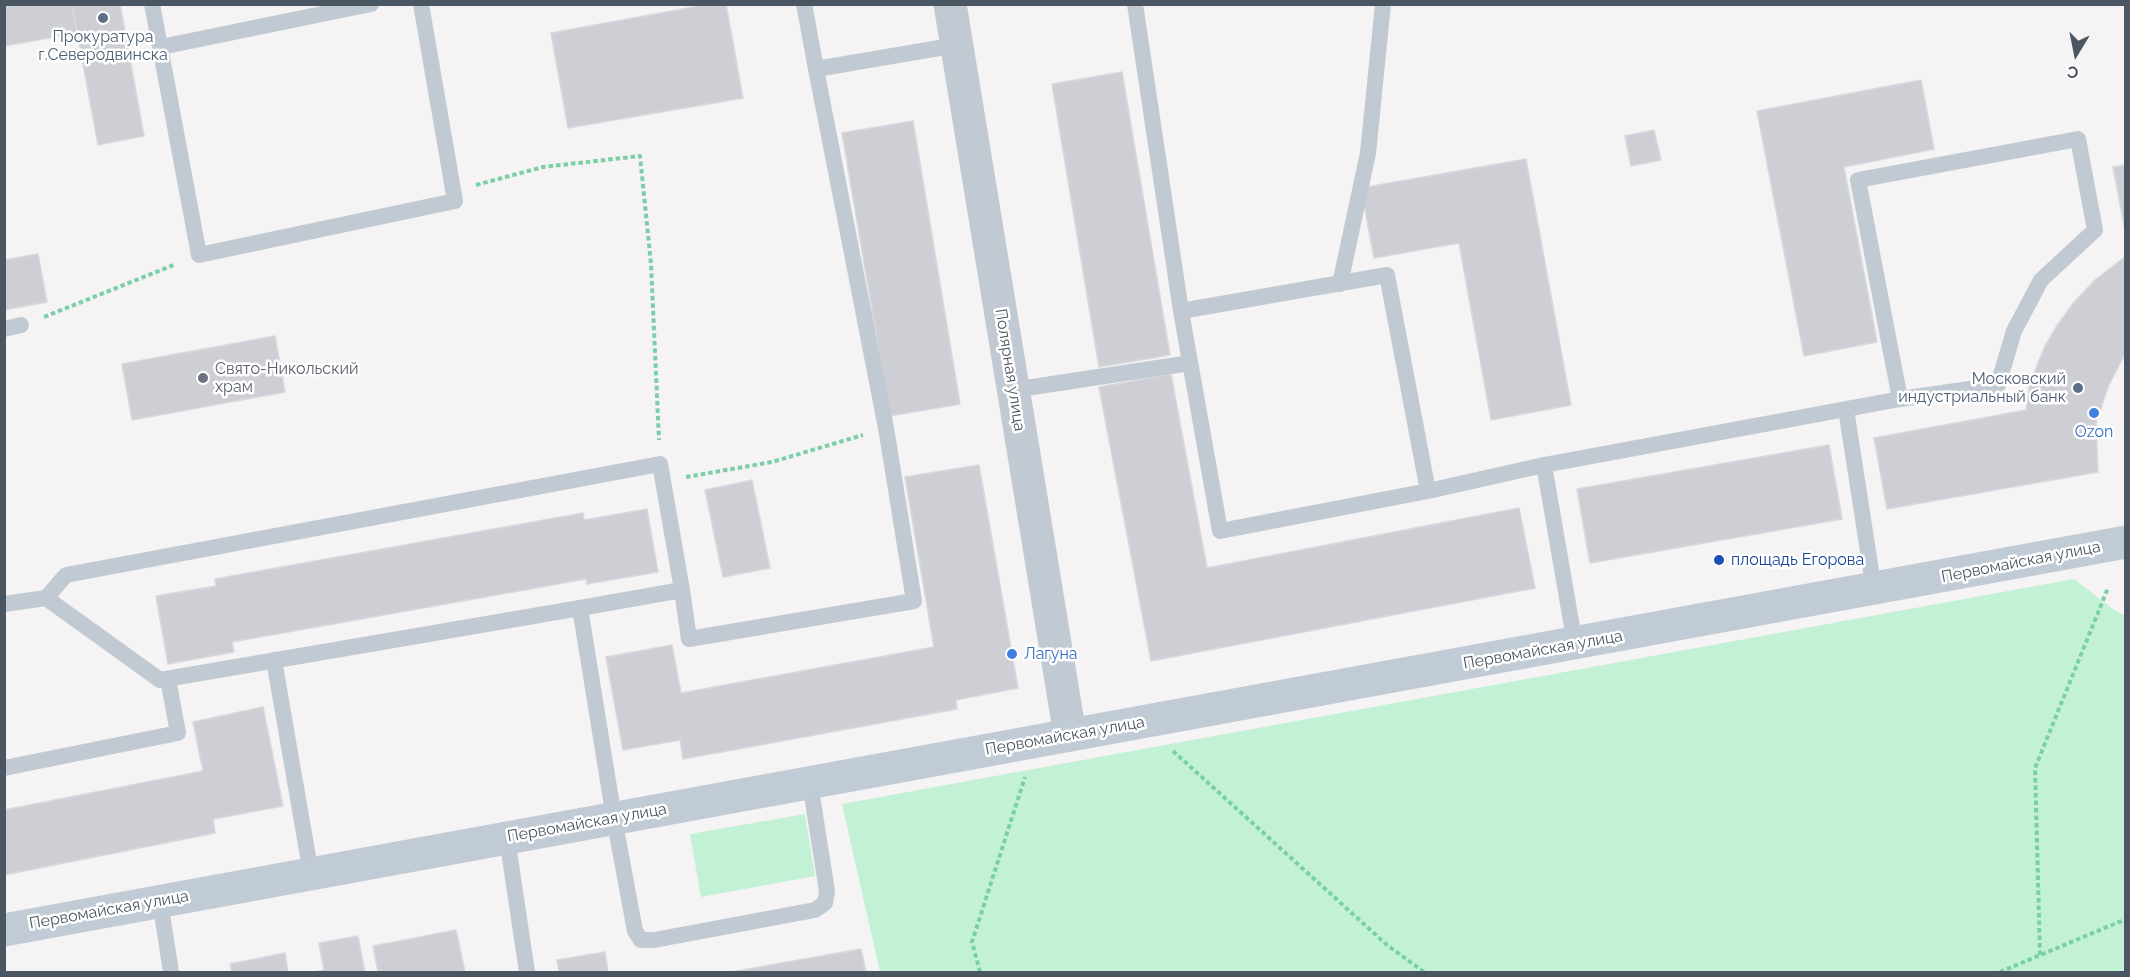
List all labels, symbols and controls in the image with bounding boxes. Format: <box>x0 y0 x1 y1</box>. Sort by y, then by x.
marker: Прокуратура г.Северодвинска <box>96 11 110 25</box>
north arrow <box>2046 24 2106 84</box>
place label: Прокуратура г.Северодвинска <box>38 27 168 65</box>
text: С <box>2066 62 2080 83</box>
street label: Полярная улица <box>991 307 1029 433</box>
place label: Свято-Никольский храм <box>215 359 358 397</box>
place label: Московский индустриальный банк <box>1898 369 2066 407</box>
marker: Свято-Никольский храм <box>196 371 210 385</box>
marker: Московский индустриальный банк <box>2071 381 2085 395</box>
marker: Ozon <box>2087 406 2101 420</box>
place label: Ozon <box>2075 422 2113 442</box>
street label: Первомайская улица <box>1940 537 2102 587</box>
place label: площадь Егорова <box>1731 550 1864 570</box>
marker: площадь Егорова <box>1712 553 1726 567</box>
street label: Первомайская улица <box>1462 627 1624 673</box>
place label: Лагуна <box>1024 644 1078 664</box>
marker: Лагуна <box>1005 647 1019 661</box>
street label: Первомайская улица <box>984 713 1146 759</box>
street label: Первомайская улица <box>506 800 668 846</box>
street label: Первомайская улица <box>28 887 190 933</box>

